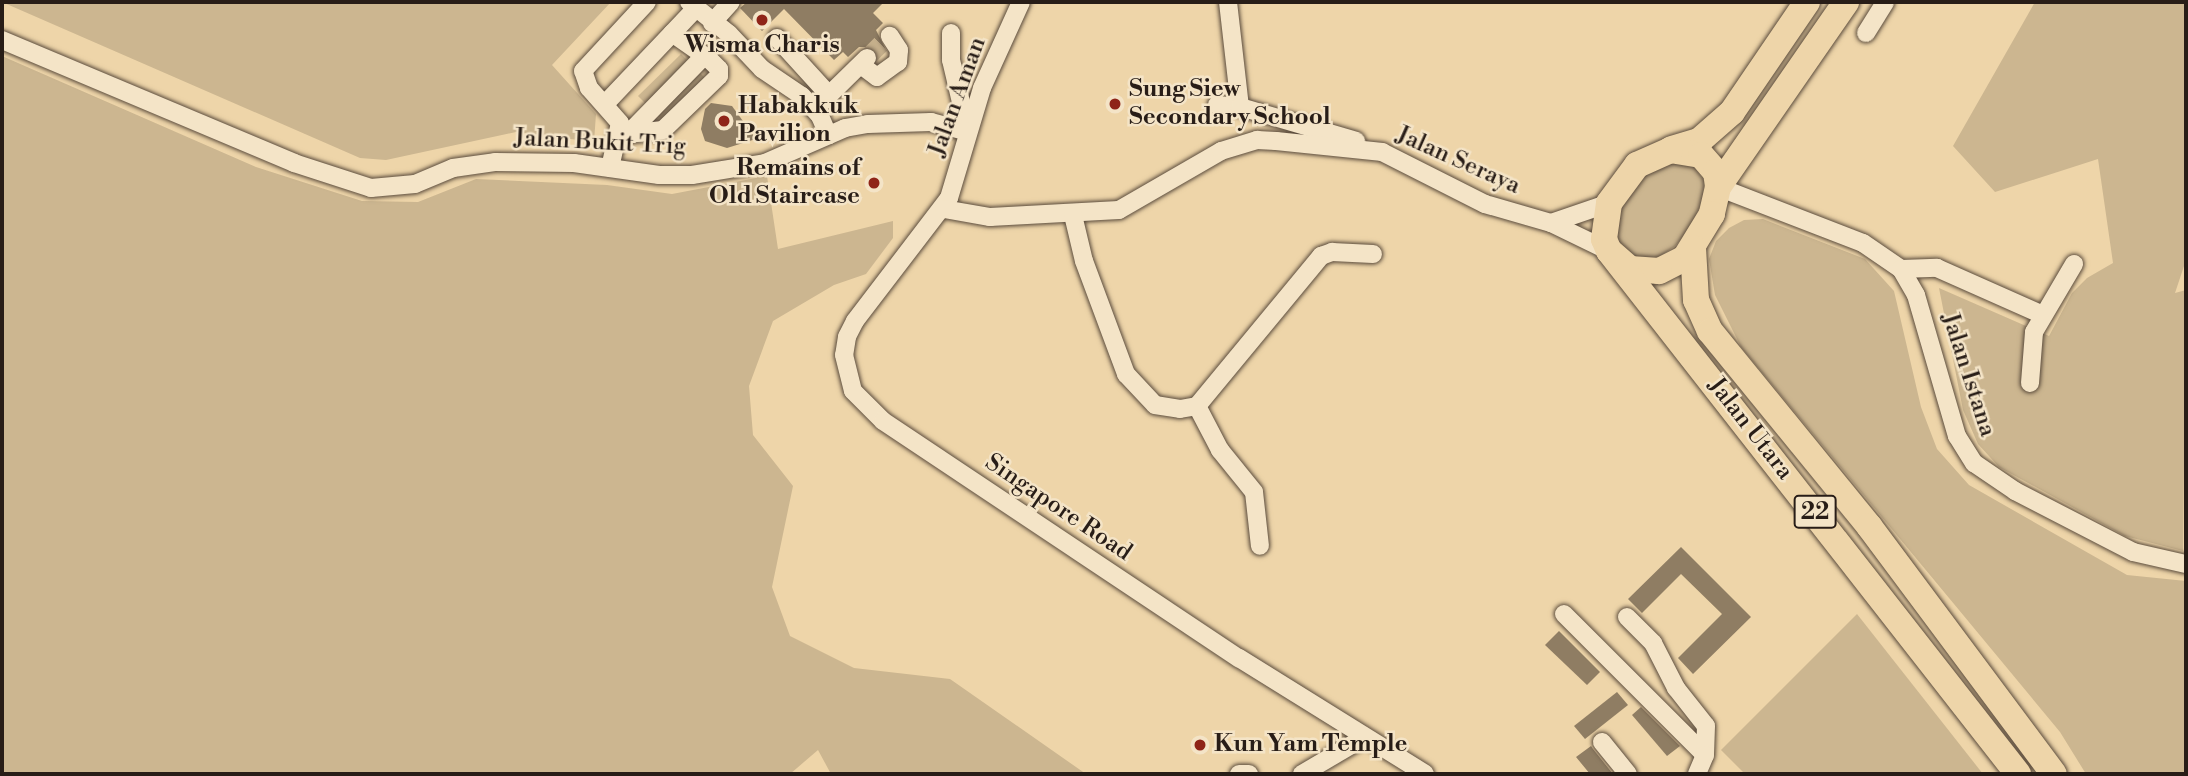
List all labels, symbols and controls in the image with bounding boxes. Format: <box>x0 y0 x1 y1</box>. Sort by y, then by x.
marker: Wisma Charis <box>754 12 770 28</box>
place label: Wisma Charis <box>684 32 840 60</box>
street label: Jalan Aman <box>923 33 993 161</box>
place label: Sung Siew Secondary School <box>1129 76 1331 132</box>
place label: Habakkuk Pavilion <box>738 93 859 149</box>
marker: Sung Siew Secondary School <box>1107 96 1123 112</box>
marker: Habakkuk Pavilion <box>716 113 732 129</box>
street label: Jalan Seraya <box>1392 121 1524 201</box>
street label: Jalan Bukit Trig <box>513 124 687 162</box>
place label: Remains of Old Staircase <box>709 155 860 211</box>
marker: Remains of Old Staircase <box>866 175 882 191</box>
street label: Jalan Istana <box>1935 310 2001 440</box>
street label: Jalan Utara <box>1701 372 1799 486</box>
street label: Singapore Road <box>979 448 1137 568</box>
road number: 22 <box>1792 492 1838 532</box>
place label: Kun Yam Temple <box>1214 731 1407 759</box>
marker: Kun Yam Temple <box>1192 737 1208 753</box>

